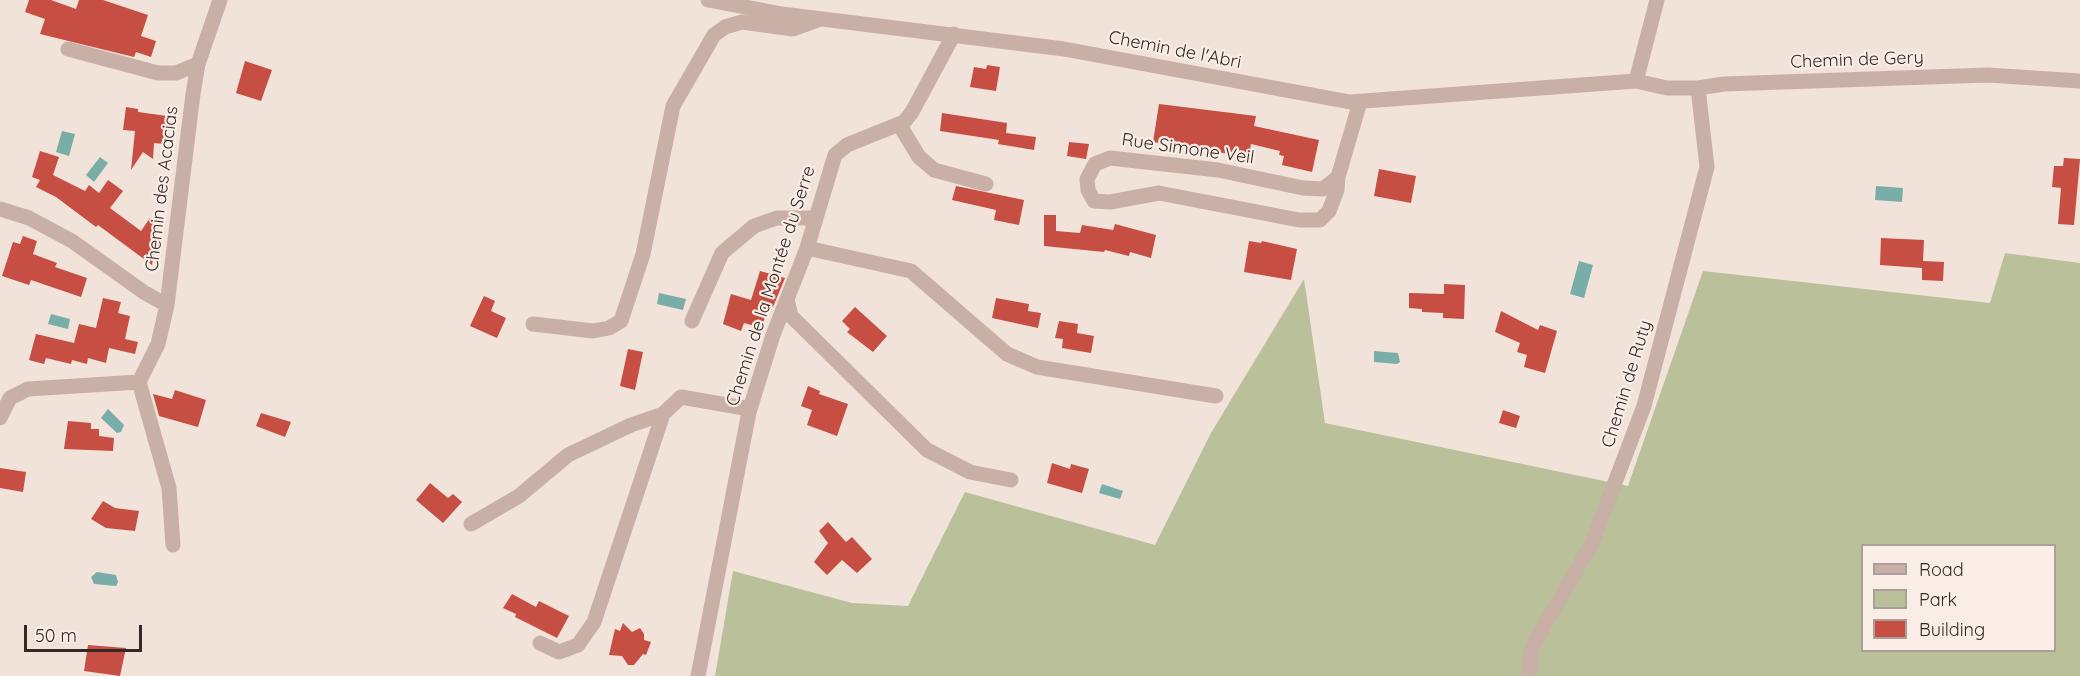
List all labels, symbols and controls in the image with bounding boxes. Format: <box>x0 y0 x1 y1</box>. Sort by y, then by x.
street label: Chemin de l'Abri <box>1107 27 1243 73</box>
street label: Chemin de Gery <box>1790 47 1924 73</box>
street label: Chemin des Acacias <box>141 105 183 273</box>
street label: Rue Simone Veil <box>1120 129 1256 169</box>
street label: Chemin de la Montée du Serre <box>722 163 820 409</box>
street label: Chemin de Ruty <box>1597 318 1657 450</box>
legend <box>1861 544 2056 652</box>
text: Road <box>1919 558 1964 581</box>
text: Park <box>1919 588 1957 611</box>
scale bar <box>27 613 146 651</box>
text: Building <box>1919 618 1985 641</box>
text: 50 m <box>35 624 77 647</box>

